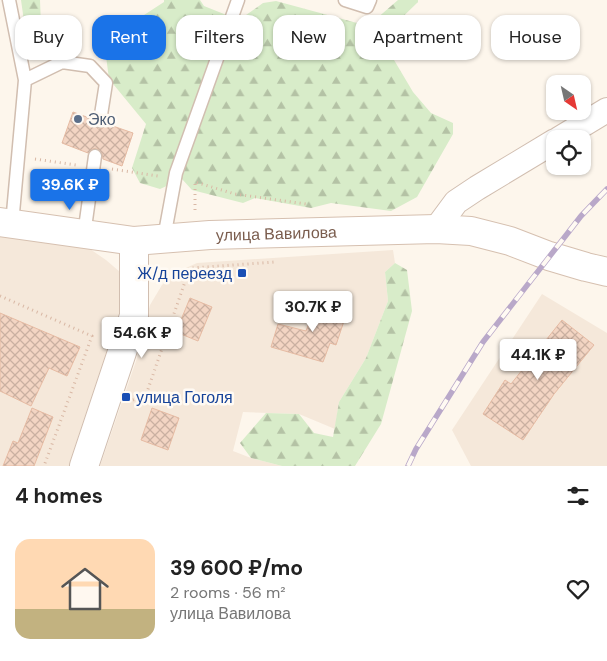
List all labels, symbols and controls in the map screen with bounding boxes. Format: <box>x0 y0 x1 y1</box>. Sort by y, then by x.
chip: Buy <box>15 15 82 60</box>
chip: Rent <box>92 15 166 60</box>
chip: Filters <box>176 15 263 60</box>
chip: New <box>273 15 345 60</box>
chip: Apartment <box>355 15 481 60</box>
chip: House <box>491 15 580 60</box>
north arrow <box>546 75 591 120</box>
map controls <box>546 75 591 175</box>
place label: Эко <box>88 109 116 130</box>
marker: Эко <box>72 113 84 125</box>
button: locate <box>546 130 591 175</box>
pin: 39.6K ₽ <box>24 168 116 211</box>
text: 39.6K ₽ <box>41 174 99 195</box>
street label: улица Вавилова <box>216 222 337 246</box>
place label: Ж/д переезд <box>137 263 233 284</box>
marker: Ж/д переезд <box>236 267 248 279</box>
pin: 30.7K ₽ <box>267 290 359 333</box>
text: 30.7K ₽ <box>284 296 342 317</box>
pin: 54.6K ₽ <box>96 316 188 359</box>
text: 54.6K ₽ <box>113 322 171 343</box>
pin: 44.1K ₽ <box>492 338 584 381</box>
text: 44.1K ₽ <box>511 344 565 365</box>
place label: улица Гоголя <box>136 387 233 408</box>
marker: улица Гоголя <box>120 391 132 403</box>
text: 4 homes <box>15 482 103 510</box>
icon: filters <box>564 482 592 510</box>
text: 39 600 ₽/mo <box>170 554 303 582</box>
icon: home <box>55 559 115 619</box>
icon: heart <box>564 575 592 603</box>
text: 2 rooms · 56 m² <box>170 582 286 603</box>
text: улица Вавилова <box>170 603 291 624</box>

